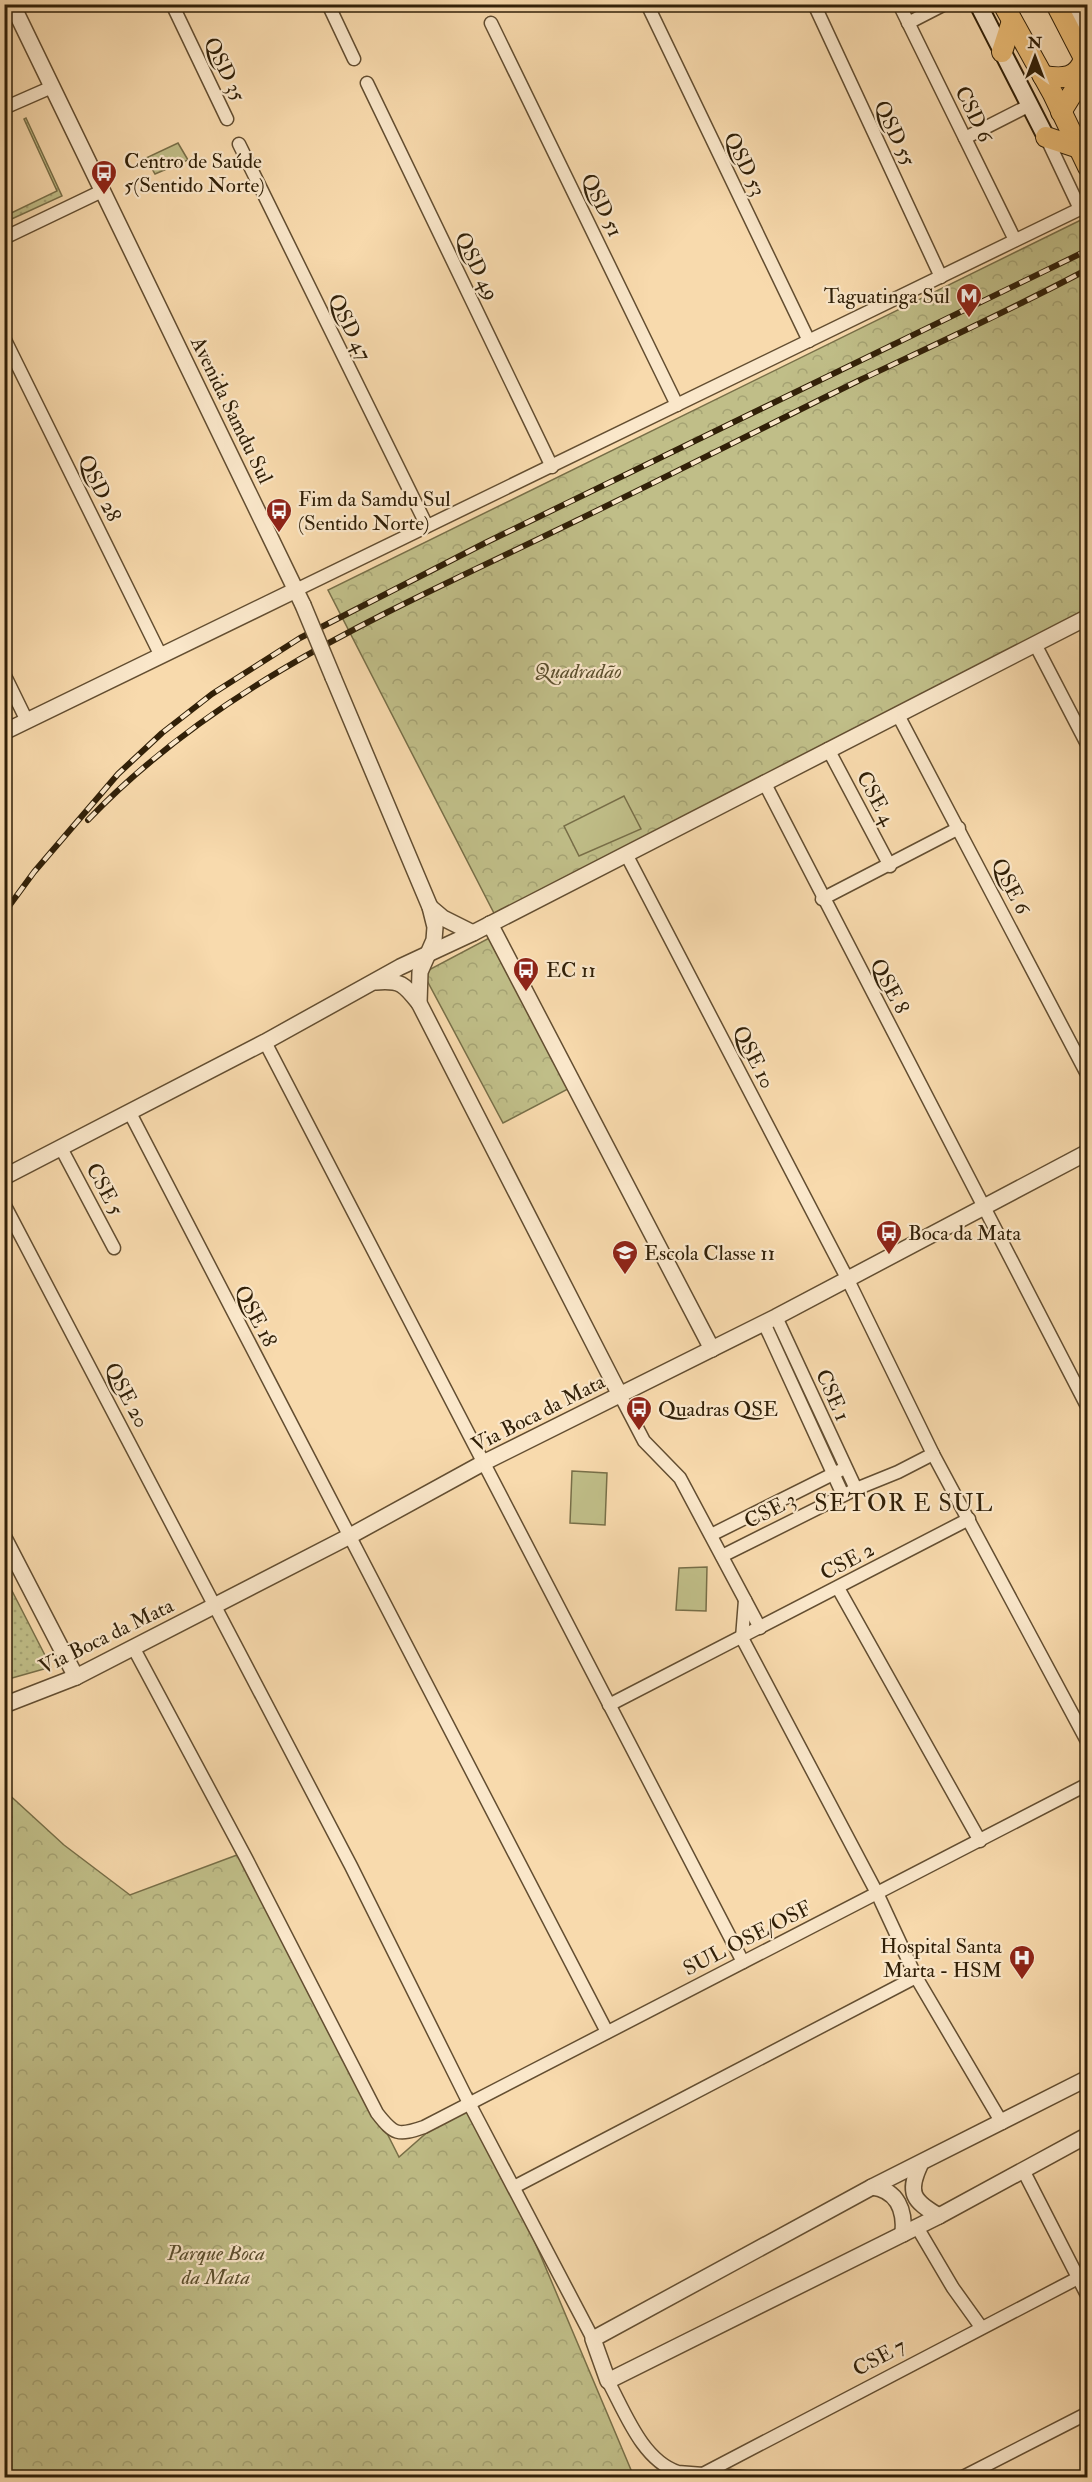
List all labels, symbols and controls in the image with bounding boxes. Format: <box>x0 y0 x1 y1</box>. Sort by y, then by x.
north arrow <box>1005 27 1065 87</box>
street label: QSD 35 <box>197 33 252 106</box>
text: N <box>1027 33 1043 53</box>
street label: CSD 6 <box>948 82 999 148</box>
street label: QSD 55 <box>868 96 922 171</box>
street label: QSD 53 <box>717 128 772 201</box>
place label: Centro de Saúde 5(Sentido Norte) <box>124 148 265 199</box>
bus stop icon: Centro de Saúde 5(Sentido Norte) <box>89 158 119 196</box>
street label: QSD 51 <box>575 169 629 242</box>
street label: QSD 49 <box>448 227 505 305</box>
metro station icon: Taguatinga Sul <box>954 281 984 319</box>
place label: Taguatinga Sul <box>824 283 951 310</box>
street label: QSD 47 <box>322 289 377 366</box>
street label: Avenida Samdu Sul <box>184 331 279 489</box>
street label: QSD 28 <box>72 450 127 526</box>
place label: Fim da Samdu Sul (Sentido Norte) <box>298 486 451 537</box>
bus stop icon: Fim da Samdu Sul (Sentido Norte) <box>264 496 294 534</box>
park label: Quadradão <box>534 658 622 685</box>
street label: CSE 4 <box>850 766 902 832</box>
street label: QSE 6 <box>985 854 1037 920</box>
street label: QSE 8 <box>864 954 915 1019</box>
bus stop icon: EC 11 <box>511 955 541 993</box>
place label: EC 11 <box>546 957 596 984</box>
street label: QSE 10 <box>726 1021 781 1093</box>
street label: CSE 5 <box>80 1158 130 1221</box>
bus stop icon: Boca da Mata <box>874 1218 904 1256</box>
place label: Boca da Mata <box>908 1220 1021 1247</box>
school or university icon: Escola Classe 11 <box>610 1238 640 1276</box>
place label: Escola Classe 11 <box>644 1240 775 1267</box>
street label: QSE 18 <box>228 1281 283 1352</box>
street label: QSE 20 <box>98 1358 155 1433</box>
street label: CSE 1 <box>809 1365 856 1425</box>
street label: Via Boca da Mata <box>467 1368 610 1459</box>
bus stop icon: Quadras QSE <box>624 1394 654 1432</box>
place label: Quadras QSE <box>658 1396 778 1423</box>
street label: CSE 3 <box>740 1486 801 1535</box>
district label: SETOR E SUL <box>814 1488 994 1519</box>
street label: CSE 2 <box>816 1536 879 1587</box>
street label: Via Boca da Mata <box>34 1592 178 1681</box>
street label: SUL OSE/OSF <box>679 1895 816 1982</box>
place label: Hospital Santa Marta - HSM <box>880 1933 1002 1984</box>
hospital icon: Hospital Santa Marta - HSM <box>1007 1943 1037 1981</box>
park label: Parque Boca da Mata <box>166 2240 265 2291</box>
street label: CSE 7 <box>848 2332 911 2383</box>

